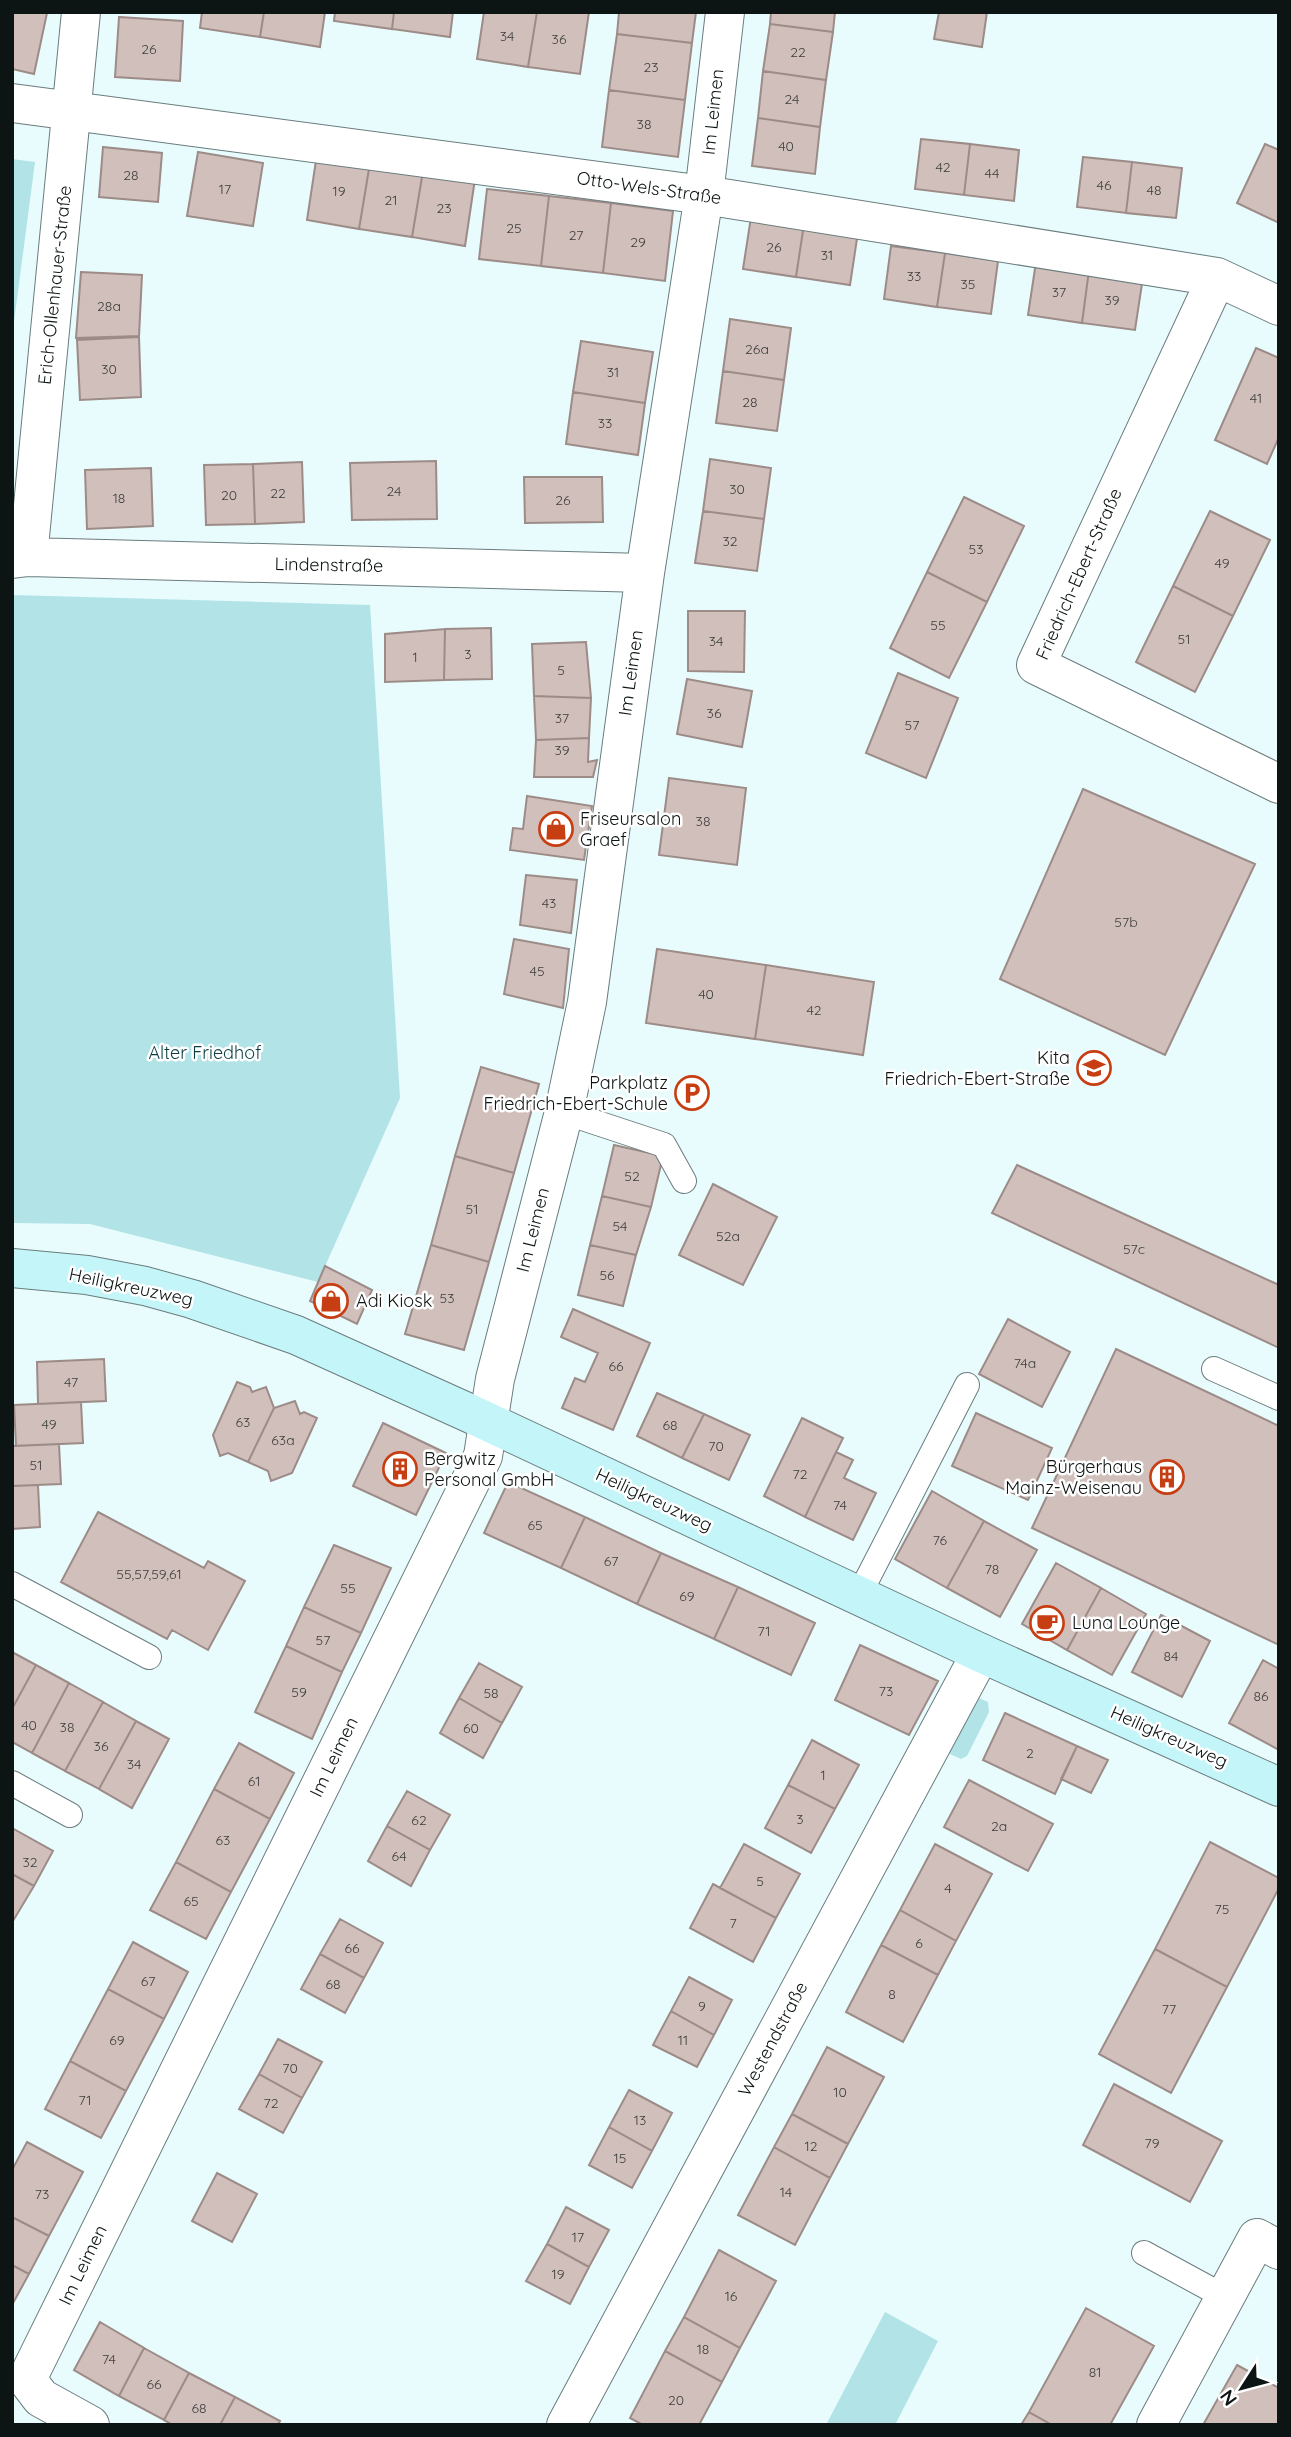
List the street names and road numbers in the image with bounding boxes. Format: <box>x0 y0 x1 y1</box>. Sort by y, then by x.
street label: Im Leimen <box>697 68 728 156</box>
street label: Otto-Wels-Straße <box>575 166 723 209</box>
street label: Erich-Ollenhauer-Straße <box>33 184 76 386</box>
street label: Friedrich-Ebert-Straße <box>1030 484 1127 663</box>
street label: Lindenstraße <box>275 552 383 577</box>
street label: Im Leimen <box>613 629 648 717</box>
street label: Im Leimen <box>511 1185 554 1275</box>
street label: Heiligkreuzweg <box>67 1262 195 1311</box>
street label: Heiligkreuzweg <box>592 1462 716 1537</box>
street label: Heiligkreuzweg <box>1107 1700 1232 1773</box>
street label: Im Leimen <box>304 1713 363 1801</box>
street label: Westendstraße <box>733 1978 812 2100</box>
street label: Im Leimen <box>53 2221 112 2309</box>

